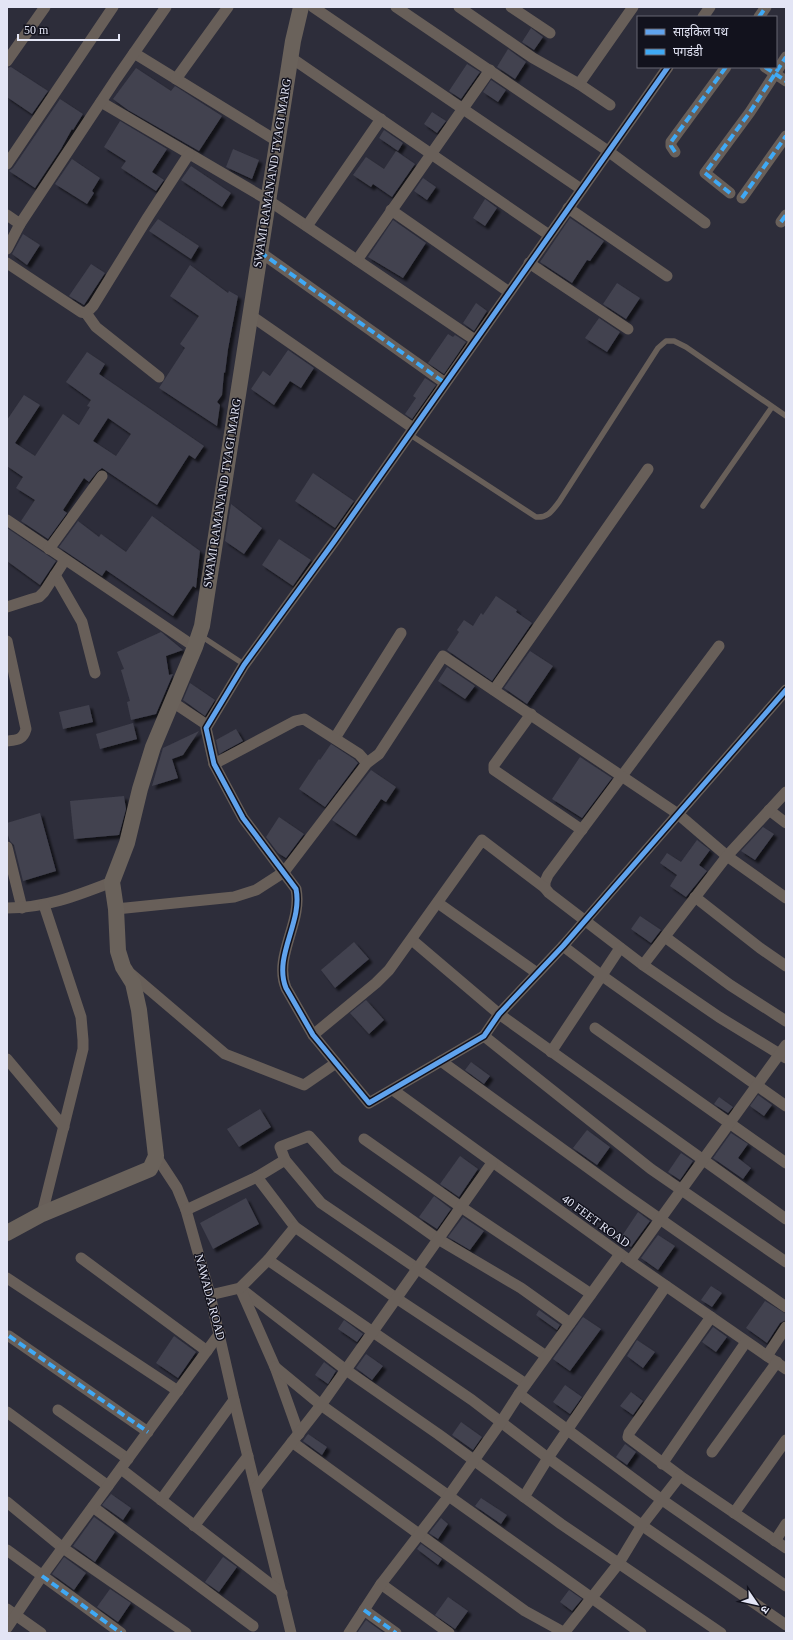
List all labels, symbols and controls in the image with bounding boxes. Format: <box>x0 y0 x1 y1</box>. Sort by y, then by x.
scale bar <box>18 16 119 42</box>
legend <box>637 16 777 68</box>
text: 50 m <box>24 23 49 37</box>
text: साइकिल पथ <box>673 24 728 39</box>
text: पगडंडी <box>673 44 703 59</box>
street label: SWAMI RAMANAND TYAGI MARG <box>250 77 294 269</box>
street label: SWAMI RAMANAND TYAGI MARG <box>200 397 244 589</box>
street label: 40 FEET ROAD <box>559 1192 633 1251</box>
street label: NAWADA ROAD <box>192 1252 228 1342</box>
north arrow <box>737 1584 777 1624</box>
text: उ <box>758 1604 772 1616</box>

